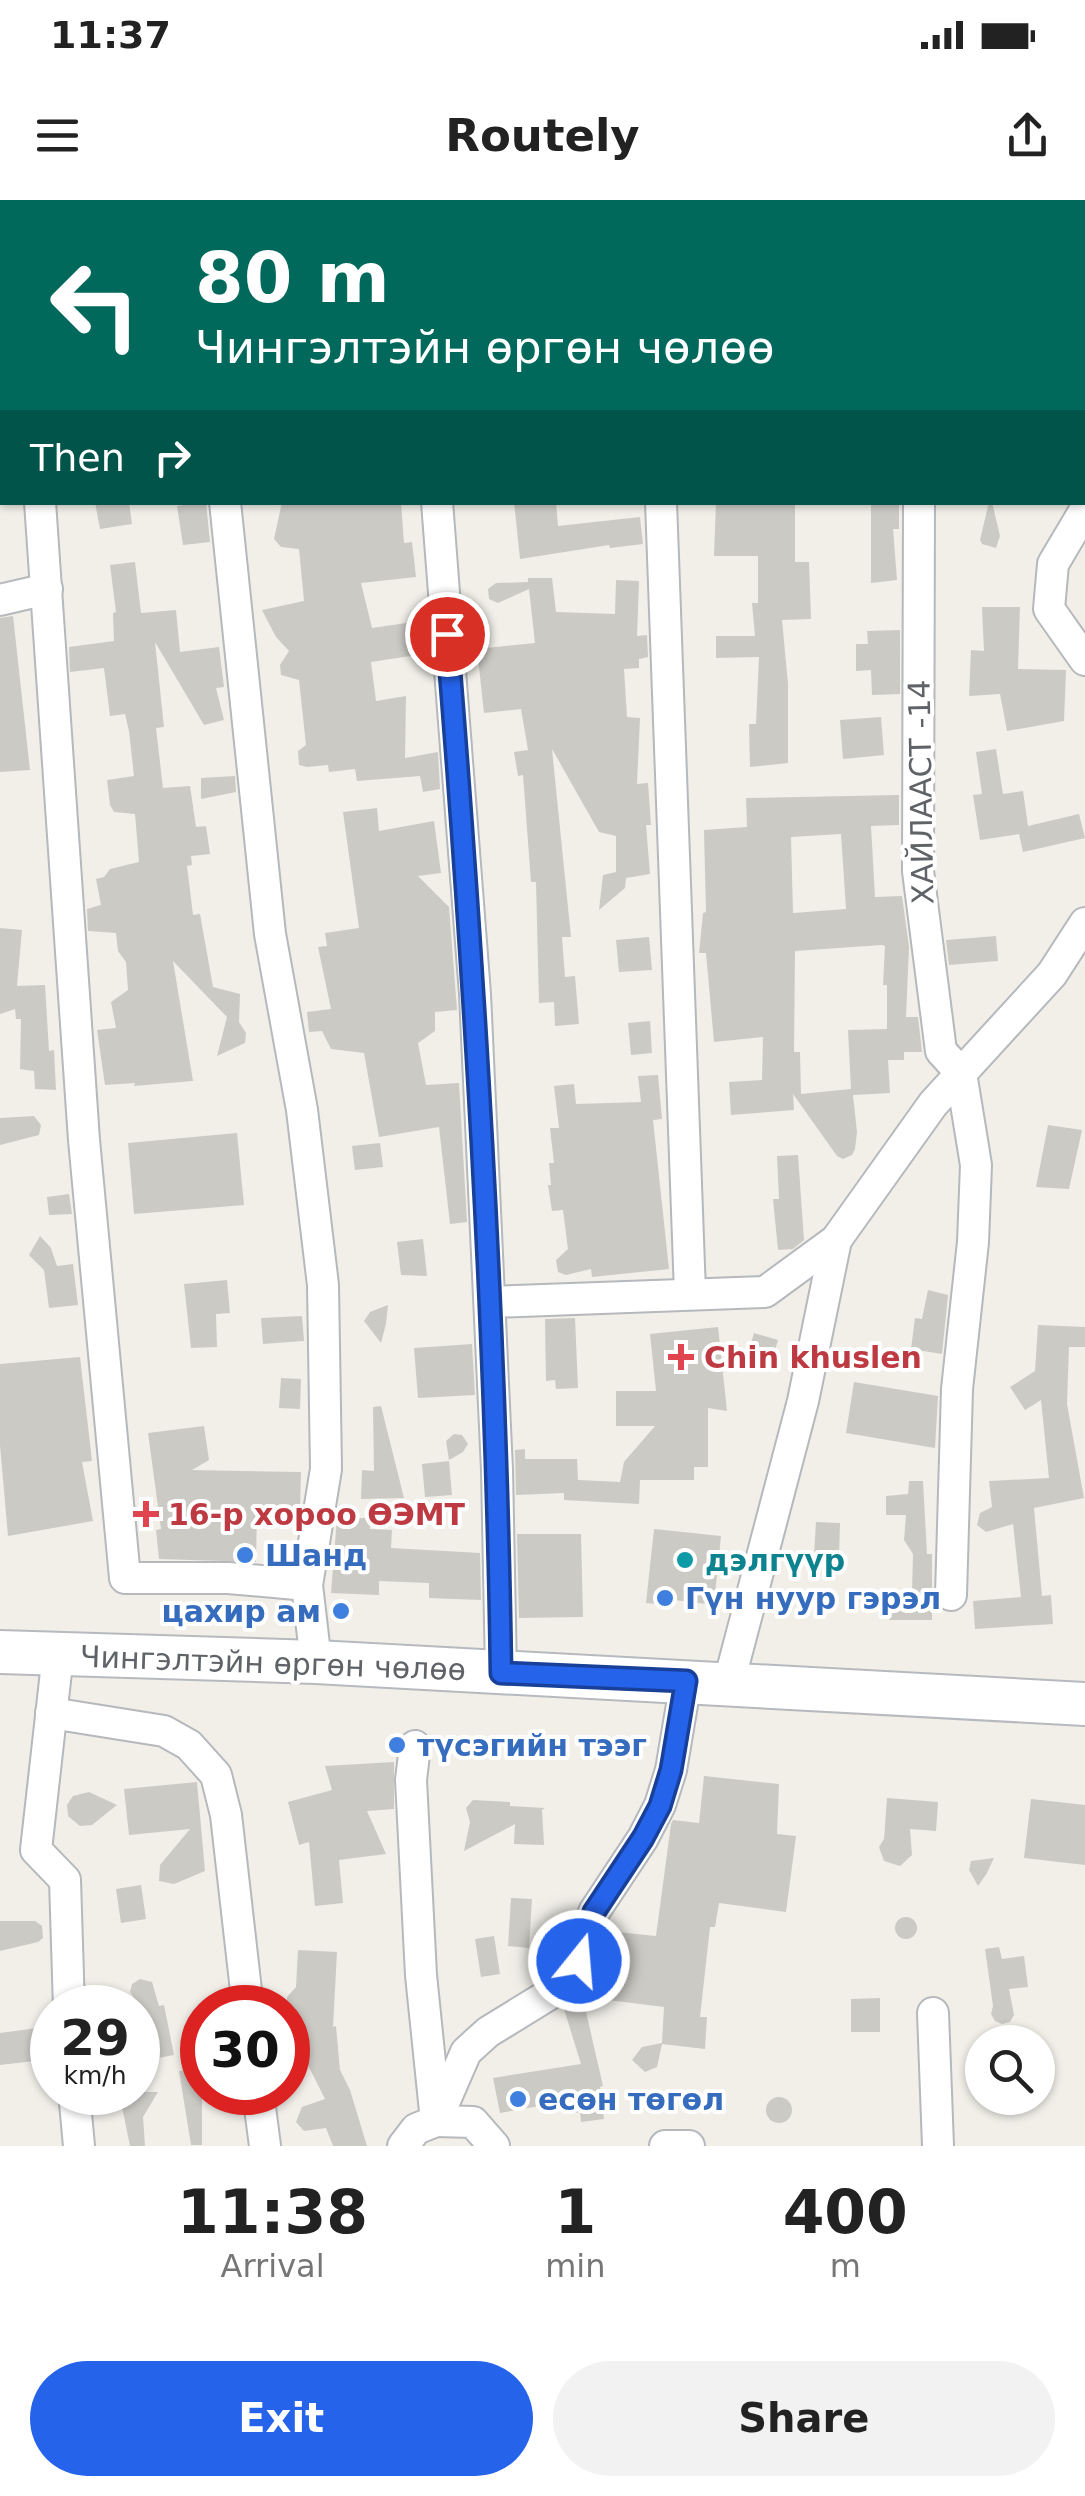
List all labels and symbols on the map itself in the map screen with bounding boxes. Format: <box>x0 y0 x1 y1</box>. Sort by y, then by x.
pin <box>405 592 490 677</box>
street label: ХАЙЛААСТ -14 <box>902 679 940 905</box>
place label: Chin khuslen <box>704 1340 922 1375</box>
marker: Chin khuslen <box>668 1344 694 1370</box>
place label: 16-р хороо ӨЭМТ <box>168 1497 466 1532</box>
marker: 16-р хороо ӨЭМТ <box>133 1501 159 1527</box>
place label: Шанд <box>265 1538 367 1573</box>
place label: дэлгүүр <box>705 1543 845 1578</box>
marker: Шанд <box>234 1544 256 1566</box>
marker: дэлгүүр <box>674 1549 696 1571</box>
place label: Гүн нуур гэрэл <box>685 1581 941 1616</box>
marker: Гүн нуур гэрэл <box>654 1587 676 1609</box>
place label: цахир ам <box>161 1594 321 1629</box>
marker: цахир ам <box>330 1600 352 1622</box>
street label: Чингэлтэйн өргөн чөлөө <box>79 1639 467 1687</box>
place label: түсэгийн тээг <box>417 1728 647 1763</box>
marker: түсэгийн тээг <box>386 1734 408 1756</box>
position arrow <box>527 1909 631 2013</box>
speed limit sign: 30 <box>180 1985 310 2115</box>
place label: есөн төгөл <box>538 2082 724 2117</box>
marker: есөн төгөл <box>507 2088 529 2110</box>

